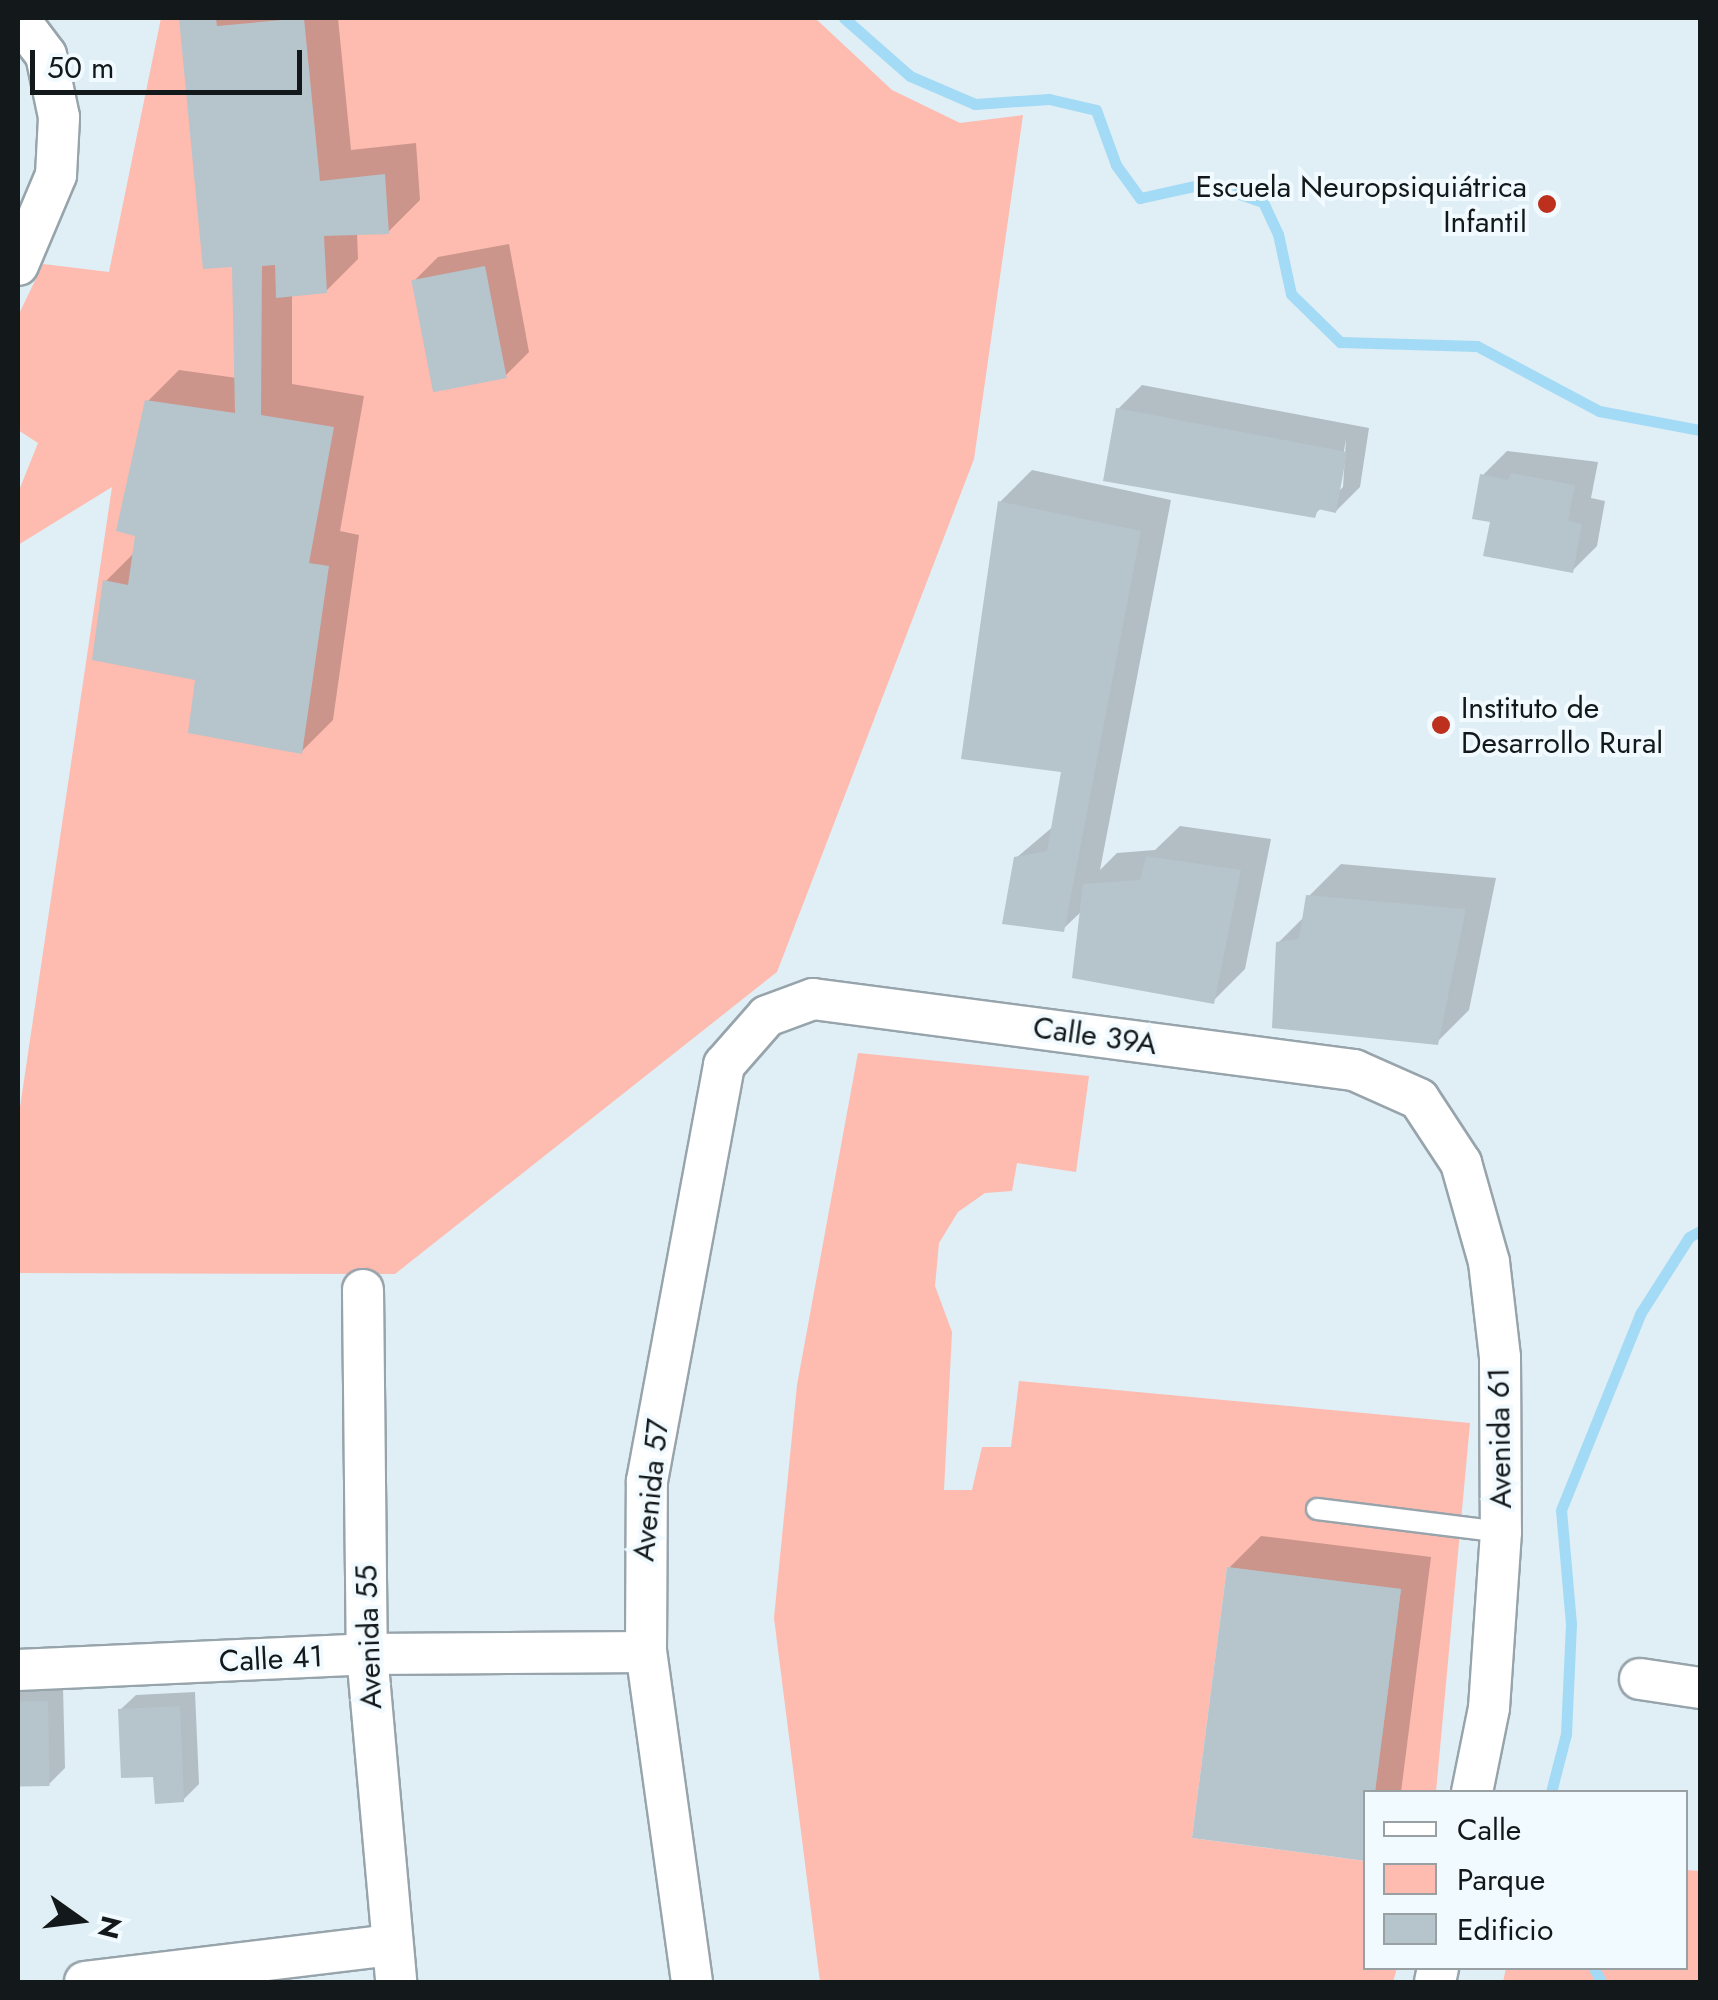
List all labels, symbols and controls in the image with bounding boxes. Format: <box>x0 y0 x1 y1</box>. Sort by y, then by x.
scale bar <box>35 30 308 92</box>
text: 50 m <box>47 46 114 89</box>
place label: Escuela Neuropsiquiátrica Infantil <box>1196 169 1527 240</box>
marker: Escuela Neuropsiquiátrica Infantil <box>1536 193 1558 215</box>
place label: Instituto de Desarrollo Rural <box>1461 690 1663 760</box>
marker: Instituto de Desarrollo Rural <box>1430 714 1452 736</box>
street label: Calle 39A <box>1031 1010 1159 1062</box>
street label: Avenida 61 <box>1481 1367 1519 1509</box>
street label: Avenida 57 <box>626 1417 676 1563</box>
street label: Avenida 55 <box>348 1564 390 1710</box>
street label: Calle 41 <box>218 1638 324 1680</box>
legend <box>1363 1790 1688 1970</box>
text: Calle <box>1457 1808 1521 1851</box>
text: Parque <box>1457 1858 1545 1901</box>
north arrow <box>30 1870 130 1970</box>
text: Edificio <box>1457 1908 1553 1951</box>
text: N <box>87 1912 132 1943</box>

